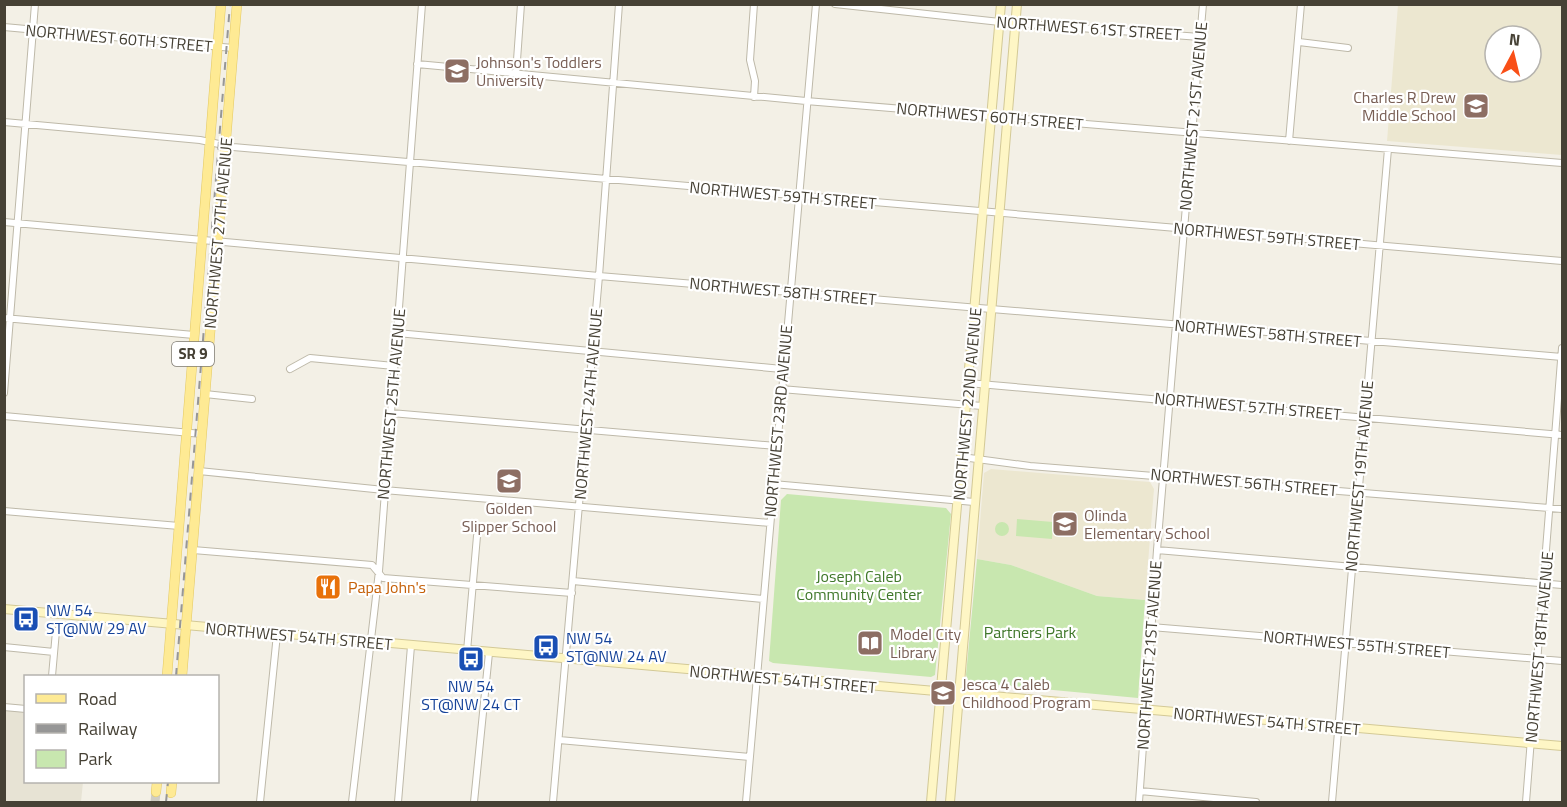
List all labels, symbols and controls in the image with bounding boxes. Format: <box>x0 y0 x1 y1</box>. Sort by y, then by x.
street label: NORTHWEST 61ST STREET <box>996 10 1183 46</box>
street label: NORTHWEST 60TH STREET <box>25 18 214 58</box>
street label: NORTHWEST 21ST AVENUE <box>1173 20 1213 211</box>
north arrow <box>1483 24 1543 84</box>
text: N <box>1508 27 1522 52</box>
place label: Johnson's Toddlers University <box>476 50 602 92</box>
school or university icon: Johnson's Toddlers University <box>442 56 472 86</box>
place label: Charles R Drew Middle School <box>1353 85 1456 127</box>
school or university icon: Charles R Drew Middle School <box>1461 91 1491 121</box>
street label: NORTHWEST 60TH STREET <box>896 96 1085 136</box>
street label: NORTHWEST 27TH AVENUE <box>198 136 238 330</box>
street label: NORTHWEST 59TH STREET <box>689 175 878 215</box>
street label: NORTHWEST 59TH STREET <box>1173 216 1362 256</box>
street label: NORTHWEST 58TH STREET <box>689 271 878 311</box>
street label: NORTHWEST 22ND AVENUE <box>947 306 987 502</box>
street label: NORTHWEST 25TH AVENUE <box>371 307 411 501</box>
street label: NORTHWEST 24TH AVENUE <box>568 307 608 501</box>
street label: NORTHWEST 58TH STREET <box>1174 313 1363 353</box>
street label: NORTHWEST 23RD AVENUE <box>758 324 798 518</box>
road number: SR 9 <box>172 342 214 366</box>
street label: NORTHWEST 19TH AVENUE <box>1339 379 1379 573</box>
street label: NORTHWEST 57TH STREET <box>1154 386 1343 426</box>
street label: NORTHWEST 56TH STREET <box>1150 462 1339 502</box>
school or university icon: Golden Slipper School <box>494 466 524 496</box>
place label: Golden Slipper School <box>462 496 556 538</box>
place label: Olinda Elementary School <box>1084 503 1210 545</box>
school or university icon: Olinda Elementary School <box>1050 509 1080 539</box>
street label: NORTHWEST 18TH AVENUE <box>1519 550 1559 744</box>
street label: NORTHWEST 21ST AVENUE <box>1130 559 1168 750</box>
park label: Joseph Caleb Community Center <box>796 564 922 606</box>
restaurant icon: Papa John's <box>313 572 343 602</box>
place label: Papa John's <box>348 575 426 599</box>
place label: NW 54 ST@NW 29 AV <box>46 598 147 640</box>
bus stop icon: NW 54 ST@NW 29 AV <box>11 604 41 634</box>
street label: NORTHWEST 54TH STREET <box>205 616 394 656</box>
park label: Partners Park <box>984 620 1077 644</box>
place label: Model City Library <box>890 622 961 664</box>
street label: NORTHWEST 55TH STREET <box>1263 624 1452 664</box>
place label: NW 54 ST@NW 24 AV <box>566 626 667 668</box>
library icon: Model City Library <box>855 628 885 658</box>
bus stop icon: NW 54 ST@NW 24 AV <box>531 632 561 662</box>
bus stop icon: NW 54 ST@NW 24 CT <box>456 644 486 674</box>
street label: NORTHWEST 54TH STREET <box>689 659 878 699</box>
place label: Jesca 4 Caleb Childhood Program <box>962 672 1091 714</box>
place label: NW 54 ST@NW 24 CT <box>421 674 521 716</box>
legend <box>24 675 219 783</box>
school or university icon: Jesca 4 Caleb Childhood Program <box>928 678 958 708</box>
text: Road <box>78 685 117 712</box>
street label: NORTHWEST 54TH STREET <box>1173 701 1362 741</box>
text: Railway <box>78 715 138 742</box>
text: Park <box>78 745 113 772</box>

